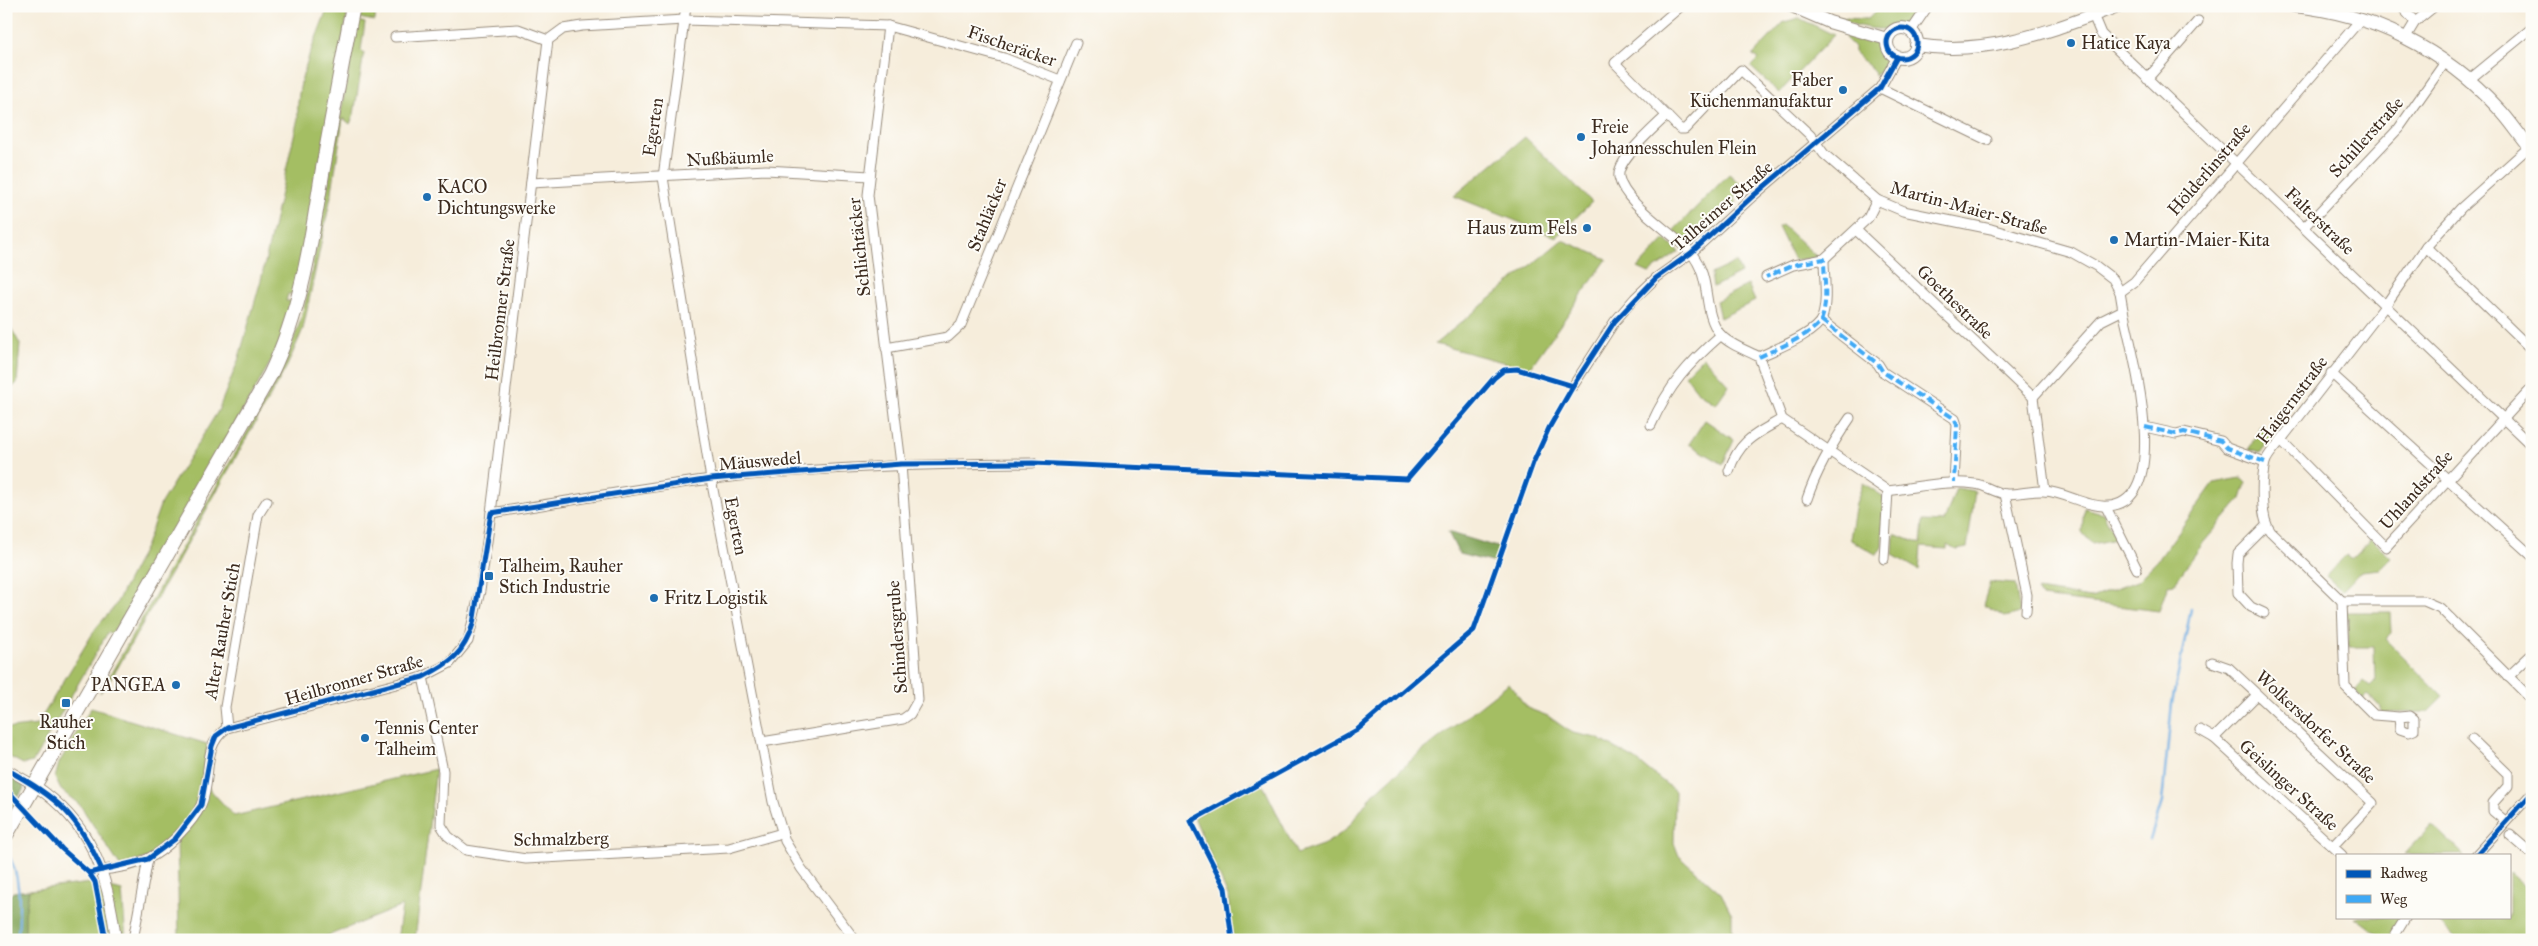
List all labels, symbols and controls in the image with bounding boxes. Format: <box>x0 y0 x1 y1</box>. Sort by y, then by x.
street label: Fischeräcker <box>965 21 1060 72</box>
place label: Hatice Kaya <box>2081 32 2171 54</box>
marker: Hatice Kaya <box>2065 37 2077 49</box>
place label: Faber Küchenmanufaktur <box>1690 69 1833 112</box>
marker: Faber Küchenmanufaktur <box>1837 84 1849 96</box>
street label: Schillerstraße <box>2324 92 2408 182</box>
street label: Egerten <box>638 96 669 158</box>
place label: Freie Johannesschulen Flein <box>1589 116 1757 160</box>
street label: Hölderlinstraße <box>2163 118 2255 220</box>
marker: Freie Johannesschulen Flein <box>1575 131 1587 143</box>
street label: Nußbäumle <box>686 145 774 171</box>
street label: Talheimer Straße <box>1667 156 1777 256</box>
street label: Stahläcker <box>962 175 1012 255</box>
place label: KACO Dichtungswerke <box>437 176 556 220</box>
street label: Martin-Maier-Straße <box>1888 176 2050 240</box>
street label: Falterstraße <box>2281 182 2359 260</box>
marker: KACO Dichtungswerke <box>421 191 433 203</box>
street label: Schlichtäcker <box>843 196 875 297</box>
place label: Haus zum Fels <box>1467 217 1577 239</box>
marker: Haus zum Fels <box>1581 222 1593 234</box>
place label: Martin-Maier-Kita <box>2124 229 2270 251</box>
marker: Martin-Maier-Kita <box>2108 234 2120 246</box>
street label: Heilbronner Straße <box>480 238 520 382</box>
street label: Goethestraße <box>1912 260 1998 344</box>
street label: Haigernstraße <box>2252 352 2333 449</box>
street label: Mäuswedel <box>718 446 802 476</box>
street label: Uhlandstraße <box>2375 446 2457 534</box>
street label: Egerten <box>719 495 752 558</box>
place label: Talheim, Rauher Stich Industrie <box>499 555 623 598</box>
street label: Alter Rauher Stich <box>199 561 245 702</box>
marker: Talheim, Rauher Stich Industrie <box>483 570 495 582</box>
street label: Schindersgrube <box>882 580 913 694</box>
place label: Fritz Logistik <box>664 587 768 610</box>
marker: Fritz Logistik <box>648 592 660 604</box>
street label: Heilbronner Straße <box>282 650 426 710</box>
street label: Wolkersdorfer Straße <box>2251 666 2381 788</box>
place label: PANGEA <box>91 674 166 696</box>
marker: PANGEA <box>170 679 182 691</box>
marker: Rauher Stich <box>60 697 72 709</box>
place label: Rauher Stich <box>39 711 93 754</box>
place label: Tennis Center Talheim <box>375 717 479 760</box>
marker: Tennis Center Talheim <box>359 732 371 744</box>
street label: Geislinger Straße <box>2234 735 2343 836</box>
street label: Schmalzberg <box>513 827 609 852</box>
legend <box>2336 854 2510 918</box>
text: Radweg <box>2380 864 2428 882</box>
text: Weg <box>2380 890 2408 908</box>

